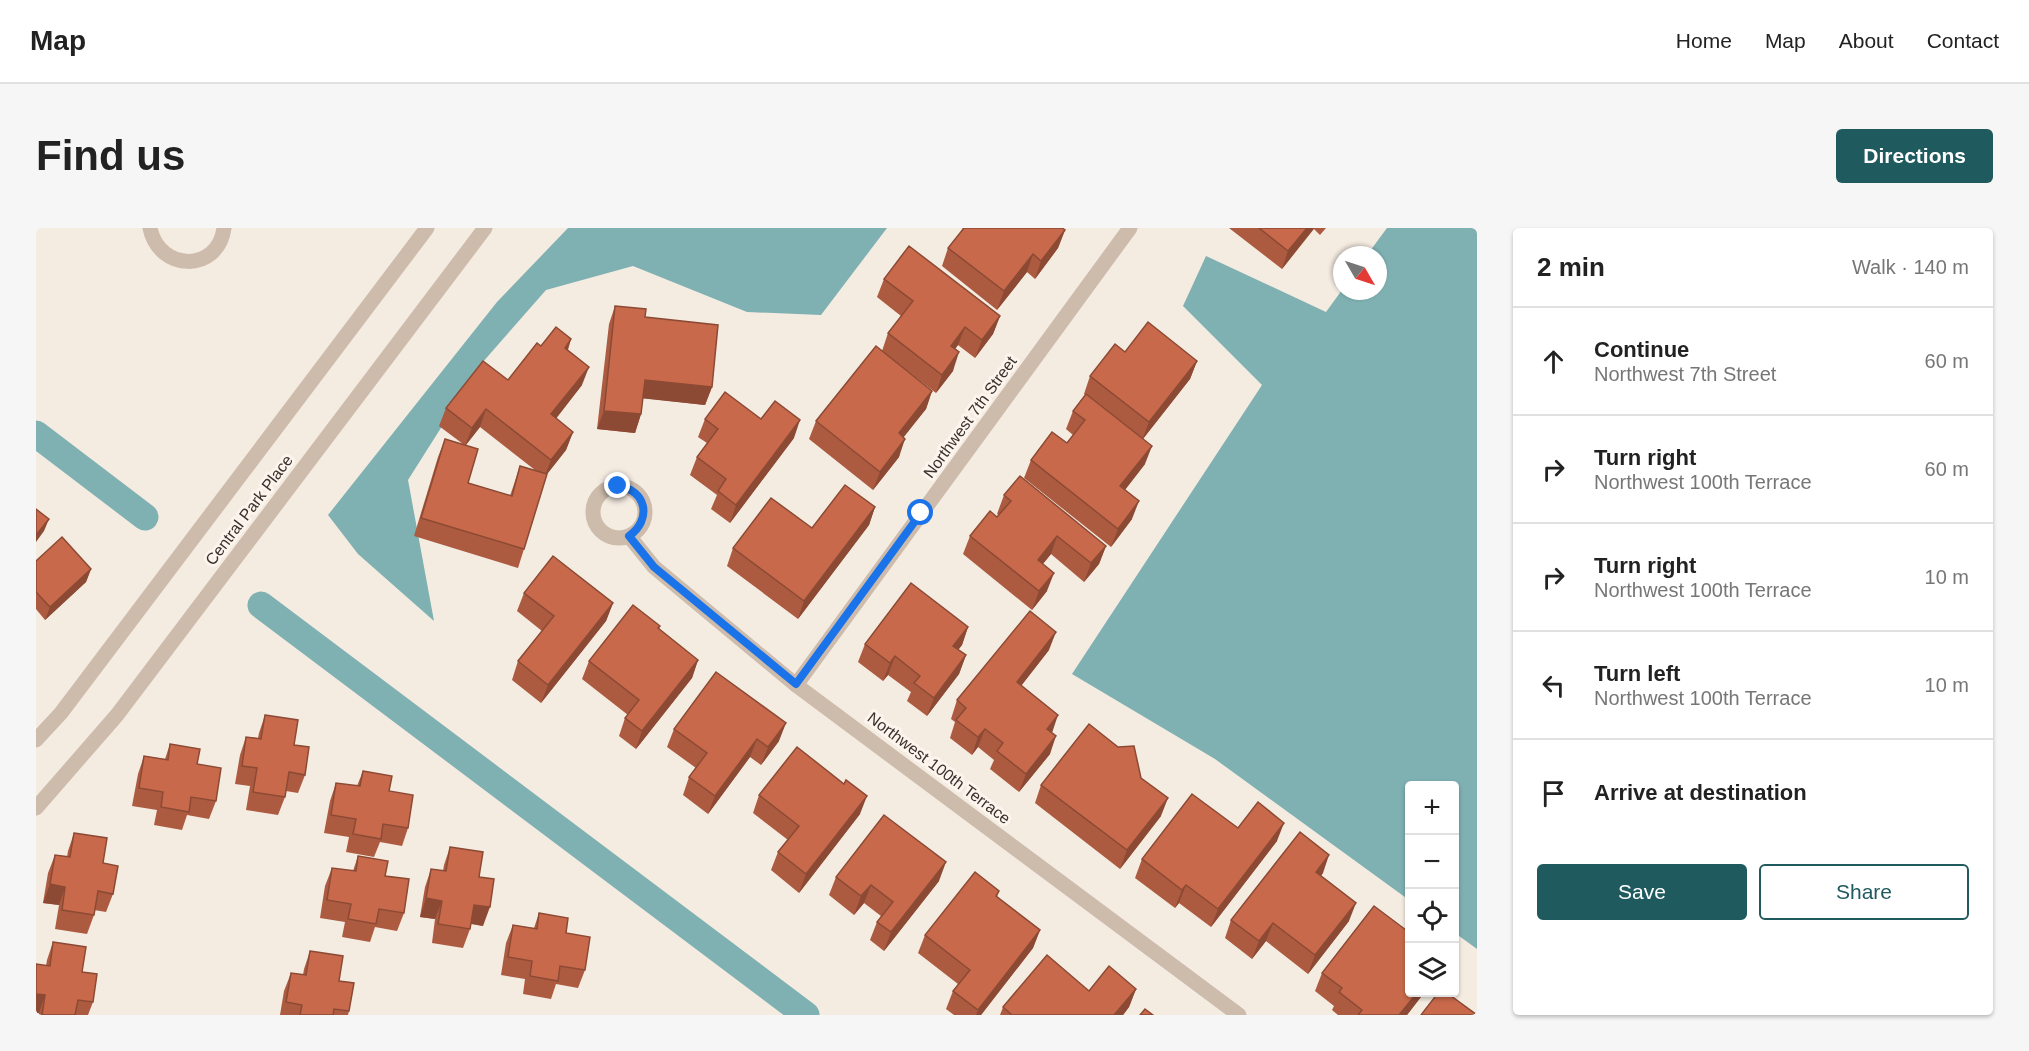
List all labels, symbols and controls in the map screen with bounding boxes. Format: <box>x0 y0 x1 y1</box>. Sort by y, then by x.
text: Map <box>30 25 86 56</box>
text: Home <box>1676 29 1732 52</box>
text: Map <box>1765 29 1806 52</box>
text: About <box>1839 29 1894 52</box>
text: Contact <box>1927 29 1999 52</box>
button: Directions <box>1836 129 1993 183</box>
text: Find us <box>36 132 185 179</box>
north arrow <box>1333 246 1387 300</box>
text: 2 min <box>1537 252 1605 282</box>
text: Walk · 140 m <box>1852 256 1969 278</box>
text: Continue <box>1594 337 1689 362</box>
icon: ahead <box>1537 345 1570 378</box>
text: 60 m <box>1925 350 1969 372</box>
street label: Northwest 7th Street <box>920 353 1020 481</box>
text: Northwest 7th Street <box>1594 363 1776 385</box>
text: Turn right <box>1594 445 1696 470</box>
street label: Central Park Place <box>202 452 296 568</box>
icon: right <box>1537 453 1570 486</box>
text: 60 m <box>1925 458 1969 480</box>
text: Northwest 100th Terrace <box>1594 471 1812 493</box>
route end <box>604 472 630 498</box>
route start <box>907 499 933 525</box>
text: Turn right <box>1594 553 1696 578</box>
icon: right <box>1537 561 1570 594</box>
text: 10 m <box>1925 566 1969 588</box>
text: Northwest 100th Terrace <box>1594 579 1812 601</box>
text: Turn left <box>1594 661 1680 686</box>
icon: left <box>1537 669 1570 702</box>
text: 10 m <box>1925 674 1969 696</box>
text: Northwest 100th Terrace <box>1594 687 1812 709</box>
street label: Northwest 100th Terrace <box>864 709 1014 827</box>
icon: arrive <box>1537 777 1570 810</box>
text: Arrive at destination <box>1594 780 1807 805</box>
map controls <box>1405 781 1459 997</box>
button: + <box>1405 781 1459 835</box>
button: − <box>1405 835 1459 889</box>
button: Save <box>1537 864 1747 920</box>
button: Share <box>1759 864 1969 920</box>
button: locate <box>1405 889 1459 943</box>
button: layers <box>1405 943 1459 997</box>

